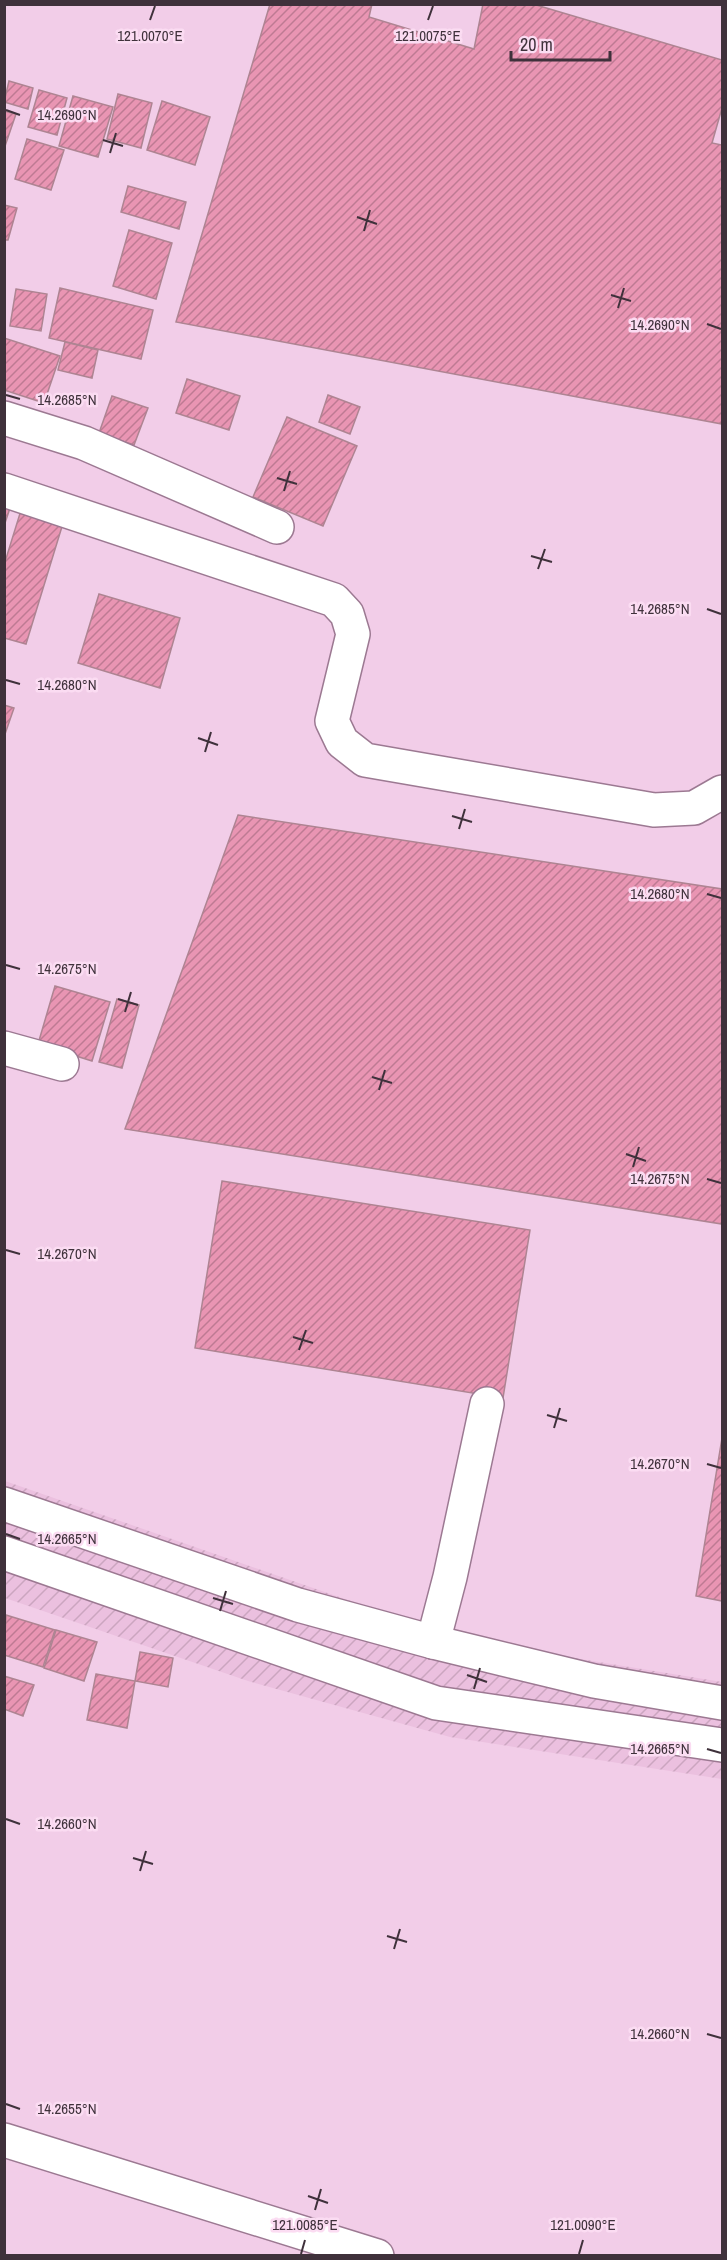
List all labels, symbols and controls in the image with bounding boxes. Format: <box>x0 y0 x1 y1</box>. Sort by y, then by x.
scale bar <box>511 24 610 62</box>
text: 121.0070°E <box>117 25 183 46</box>
text: 121.0075°E <box>395 25 461 46</box>
text: 20 m <box>520 32 553 57</box>
text: 14.2690°N <box>37 104 97 125</box>
text: 14.2690°N <box>630 314 690 335</box>
text: 14.2685°N <box>37 389 97 410</box>
text: 14.2685°N <box>630 598 690 619</box>
text: 14.2680°N <box>37 674 97 695</box>
text: 14.2680°N <box>630 883 690 904</box>
text: 14.2675°N <box>37 958 97 979</box>
text: 14.2675°N <box>630 1168 690 1189</box>
text: 14.2670°N <box>37 1243 97 1264</box>
text: 14.2670°N <box>630 1453 690 1474</box>
text: 14.2665°N <box>37 1528 97 1549</box>
text: 14.2665°N <box>630 1738 690 1759</box>
text: 14.2660°N <box>37 1813 97 1834</box>
text: 14.2660°N <box>630 2023 690 2044</box>
text: 14.2655°N <box>37 2098 97 2119</box>
text: 121.0085°E <box>272 2214 338 2235</box>
text: 121.0090°E <box>550 2214 616 2235</box>

